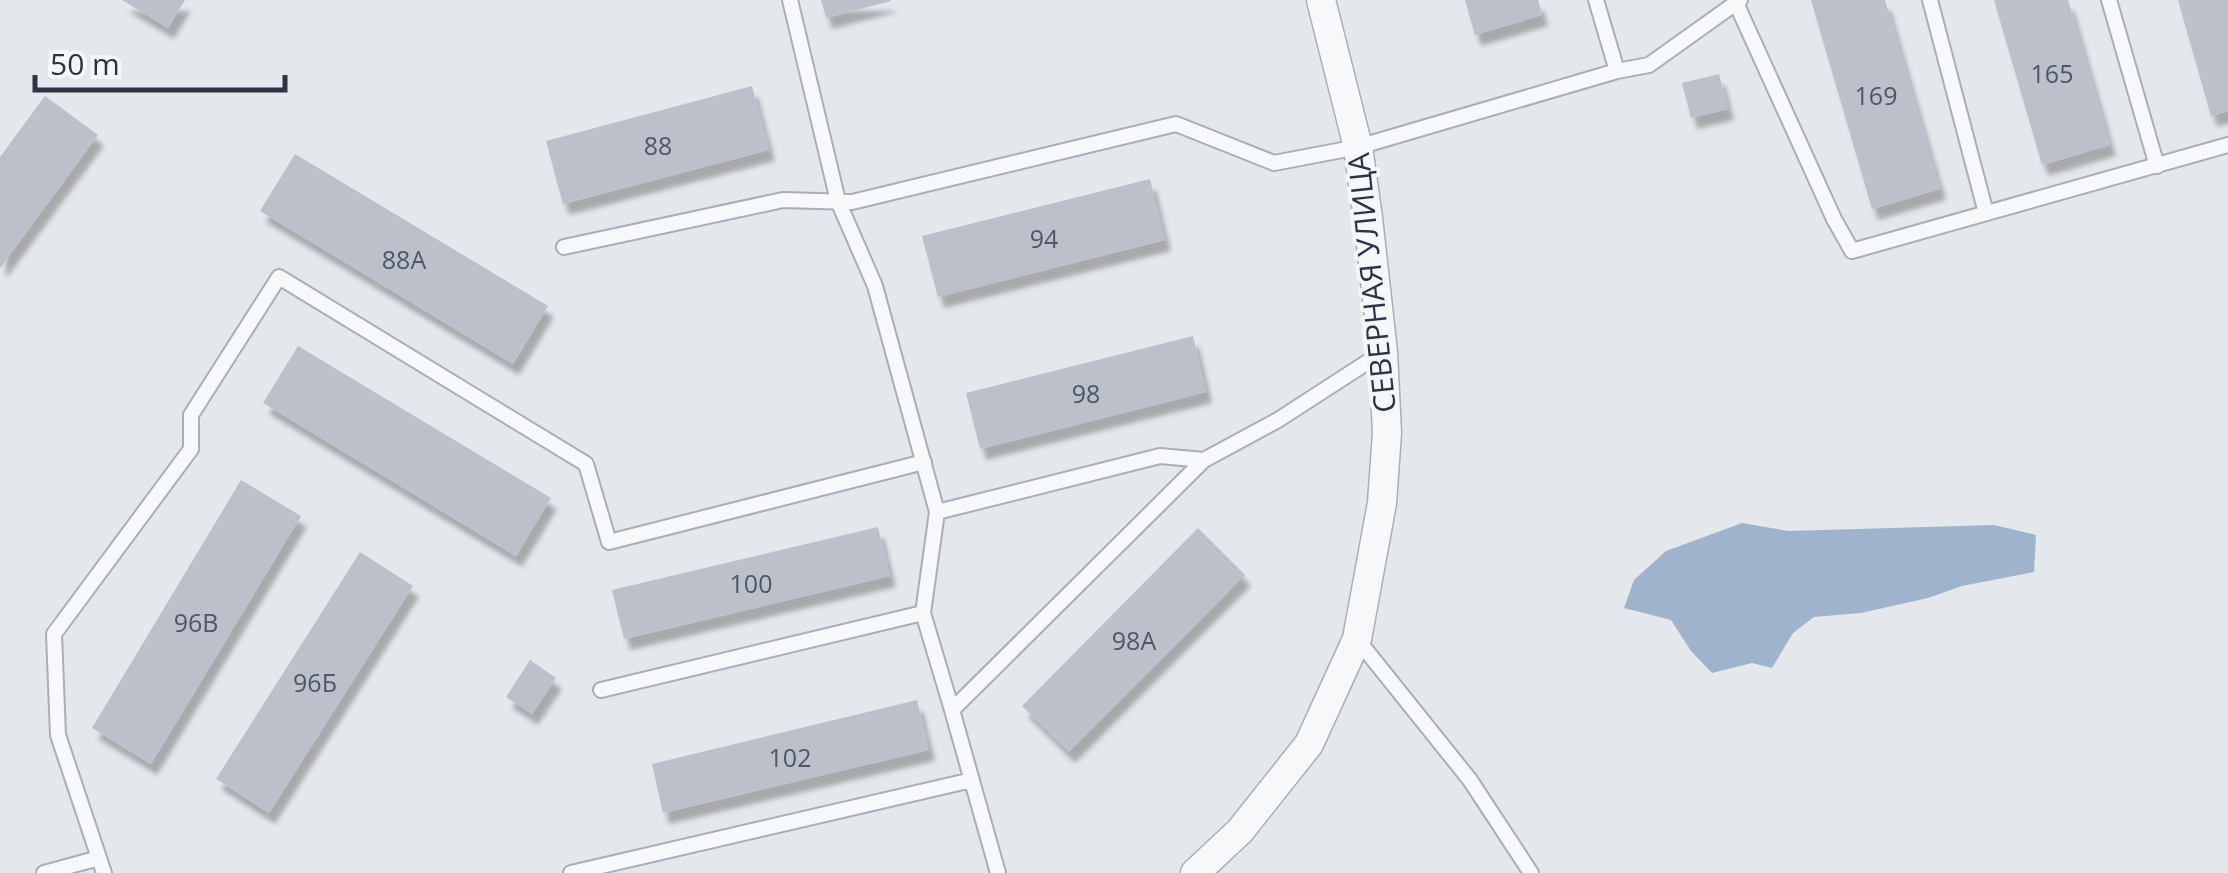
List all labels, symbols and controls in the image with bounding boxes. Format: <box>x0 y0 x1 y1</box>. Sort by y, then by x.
scale bar <box>35 30 285 92</box>
text: 50 m <box>50 43 120 84</box>
house number: 165 <box>2031 56 2073 90</box>
house number: 169 <box>1855 78 1897 112</box>
house number: 88 <box>644 128 672 162</box>
street label: СЕВЕРНАЯ УЛИЦА <box>1337 151 1405 415</box>
house number: 94 <box>1030 221 1058 255</box>
house number: 88А <box>382 242 426 276</box>
house number: 98 <box>1072 376 1100 410</box>
house number: 100 <box>730 566 772 600</box>
house number: 96В <box>174 605 218 639</box>
house number: 98А <box>1112 623 1156 657</box>
house number: 96Б <box>293 665 337 699</box>
house number: 102 <box>769 740 811 774</box>

